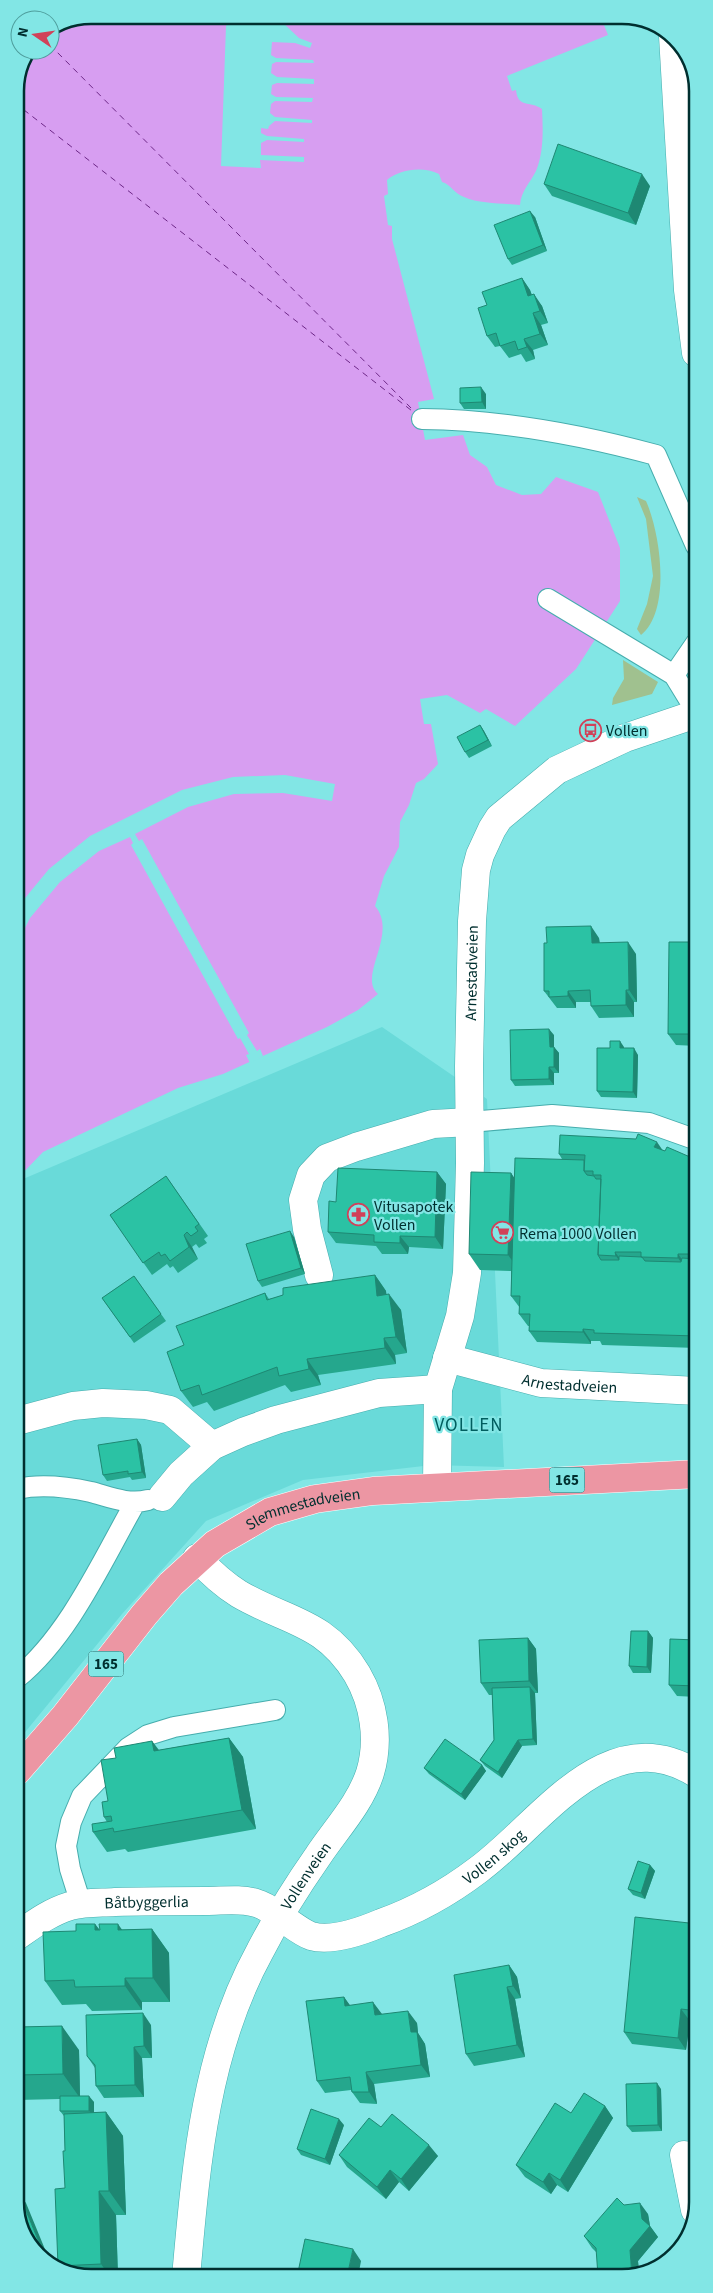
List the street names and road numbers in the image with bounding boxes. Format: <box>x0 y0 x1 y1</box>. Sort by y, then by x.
street label: Arnestadveien <box>460 925 484 1021</box>
street label: Arnestadveien <box>520 1368 618 1399</box>
road number: 165 <box>550 1468 584 1492</box>
street label: Slemmestadveien <box>241 1483 362 1536</box>
road number: 165 <box>88 1652 124 1676</box>
street label: Vollen skog <box>458 1824 530 1890</box>
street label: Vollenveien <box>276 1837 337 1914</box>
street label: Båtbyggerlia <box>104 1891 189 1914</box>

